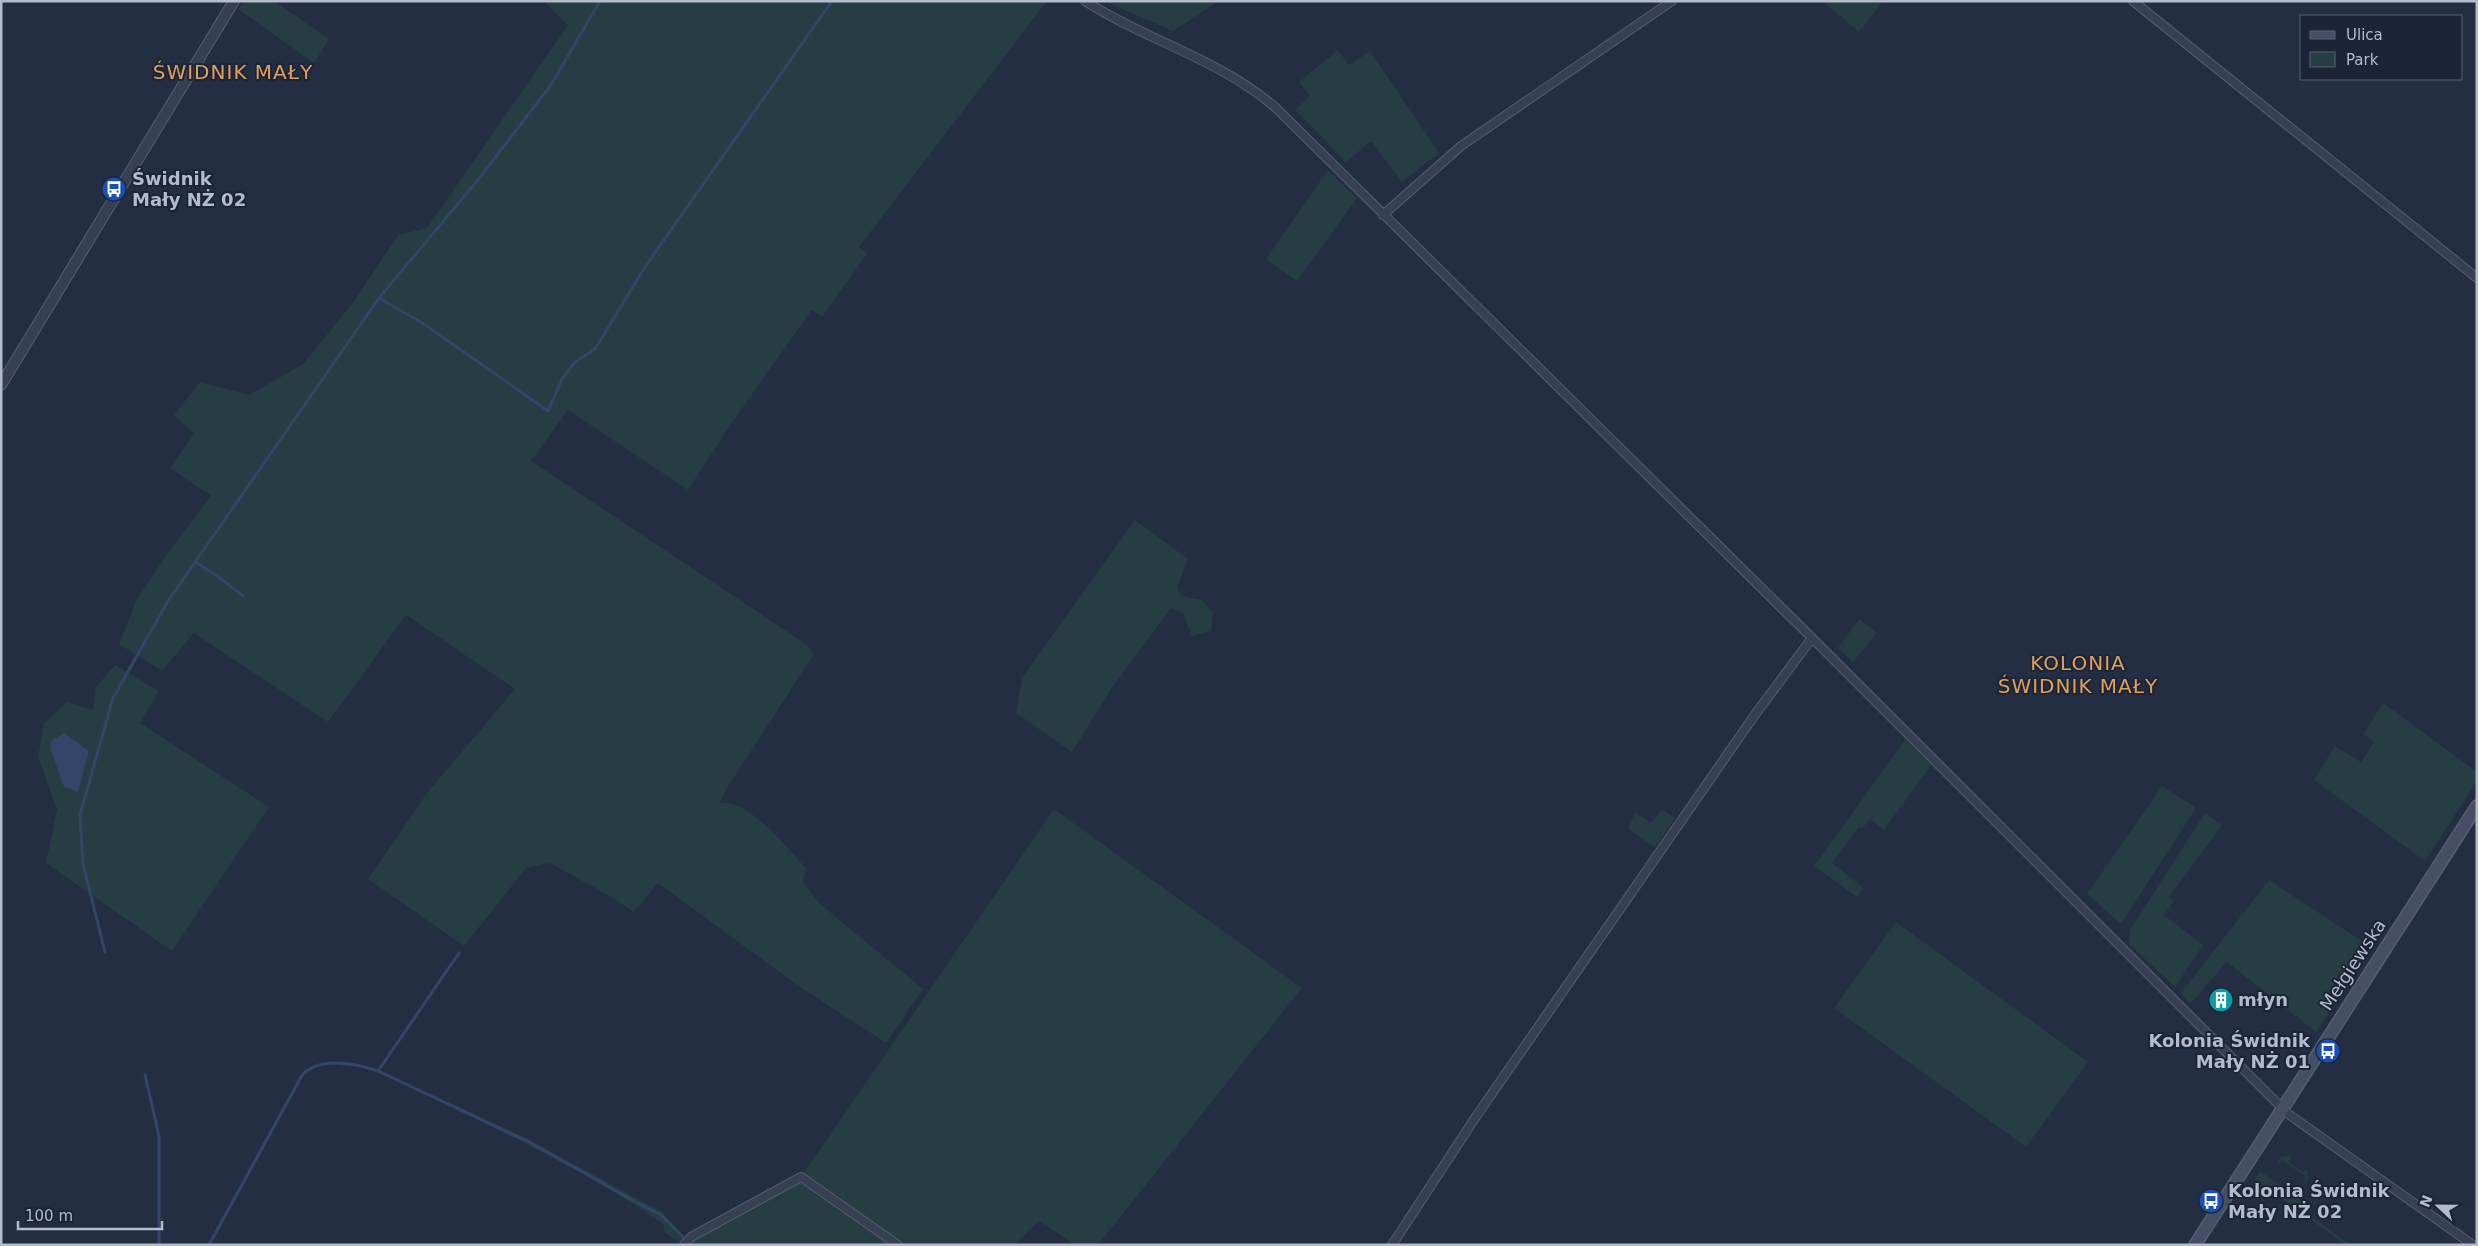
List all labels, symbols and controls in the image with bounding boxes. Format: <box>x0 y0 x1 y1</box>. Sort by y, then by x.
legend <box>2300 15 2463 80</box>
text: Ulica <box>2346 26 2383 44</box>
text: Park <box>2346 51 2379 69</box>
district label: ŚWIDNIK MAŁY <box>153 60 313 84</box>
place label: Świdnik Mały NŻ 02 <box>132 168 246 210</box>
bus stop icon: Świdnik Mały NŻ 02 <box>101 176 127 202</box>
district label: KOLONIA ŚWIDNIK MAŁY <box>1998 651 2158 698</box>
street label: Mełgiewska <box>2315 915 2390 1014</box>
building icon: młyn <box>2208 987 2234 1013</box>
place label: młyn <box>2238 989 2288 1010</box>
place label: Kolonia Świdnik Mały NŻ 01 <box>2148 1030 2311 1072</box>
bus stop icon: Kolonia Świdnik Mały NŻ 01 <box>2315 1038 2341 1064</box>
place label: Kolonia Świdnik Mały NŻ 02 <box>2228 1180 2391 1222</box>
north arrow <box>2413 1181 2463 1231</box>
bus stop icon: Kolonia Świdnik Mały NŻ 02 <box>2198 1188 2224 1214</box>
text: N <box>2416 1193 2436 1210</box>
scale bar <box>18 1198 161 1230</box>
text: 100 m <box>25 1207 73 1225</box>

